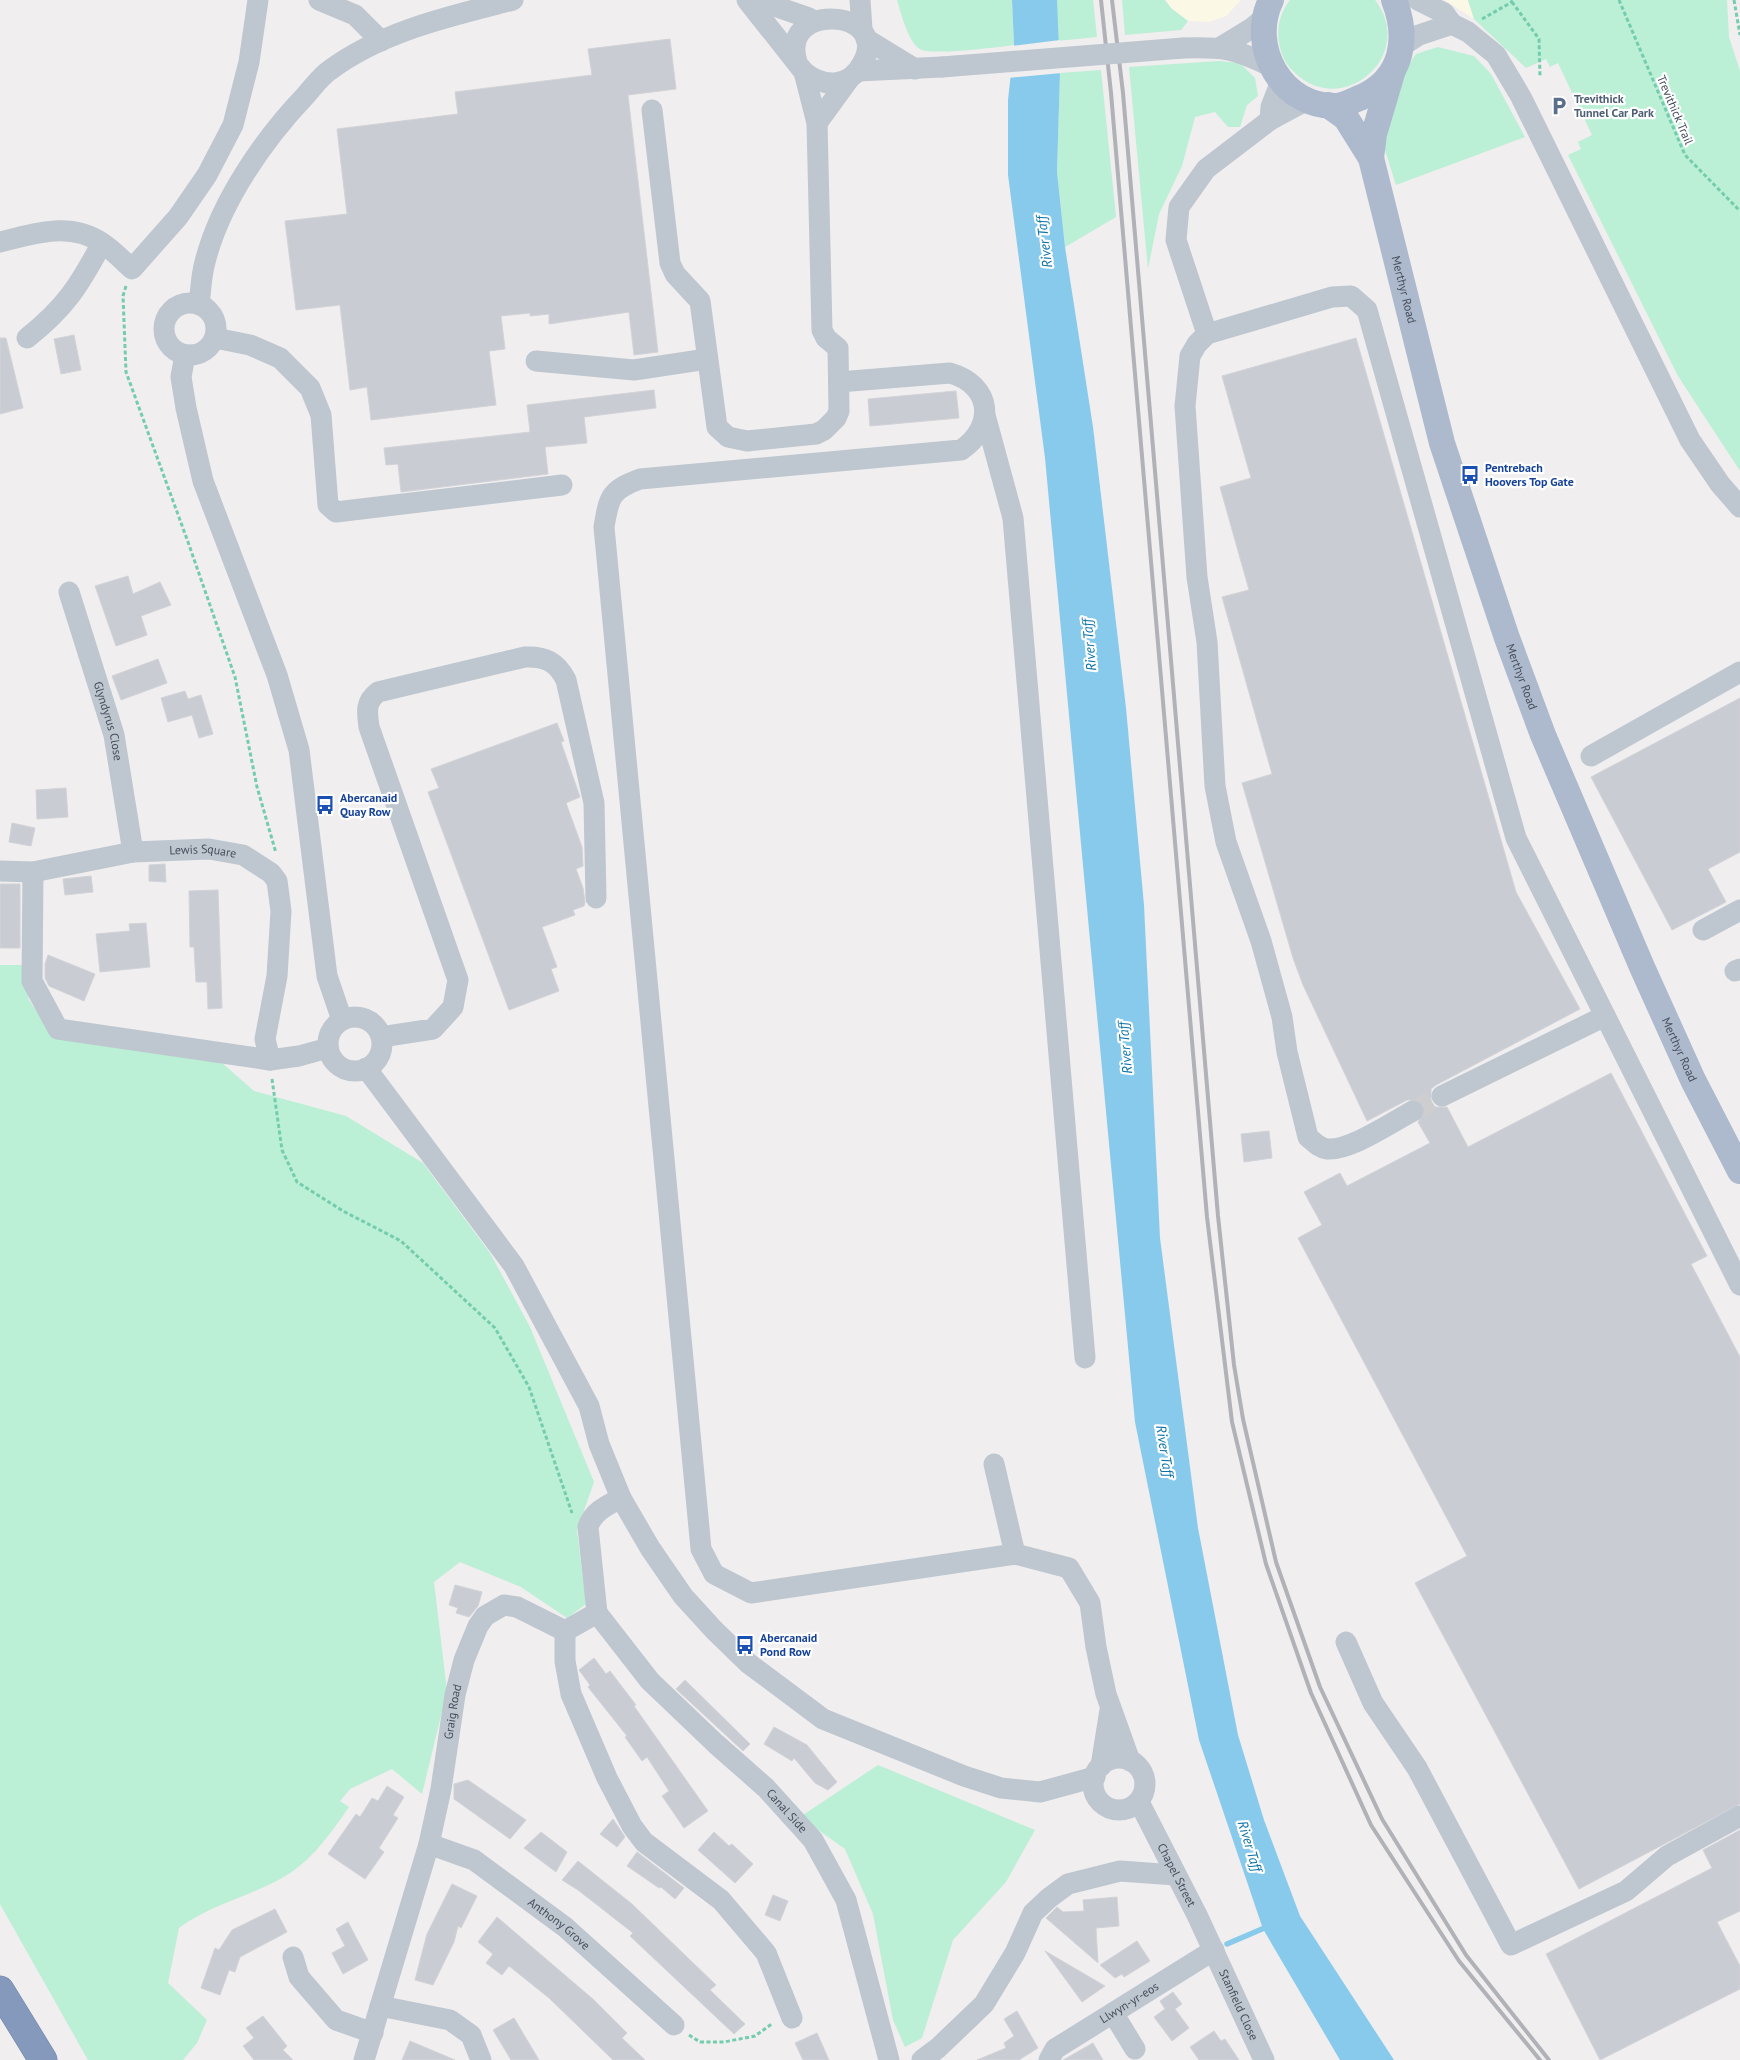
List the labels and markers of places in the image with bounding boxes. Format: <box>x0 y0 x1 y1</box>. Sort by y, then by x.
place label: Trevithick Tunnel Car Park <box>1574 91 1654 120</box>
parking icon: Trevithick Tunnel Car Park <box>1548 95 1570 117</box>
place label: Pentrebach Hoovers Top Gate <box>1485 460 1574 489</box>
bus stop icon: Pentrebach Hoovers Top Gate <box>1459 464 1481 486</box>
place label: Abercanaid Quay Row <box>340 790 397 819</box>
bus stop icon: Abercanaid Quay Row <box>314 794 336 816</box>
place label: Abercanaid Pond Row <box>760 1630 817 1659</box>
bus stop icon: Abercanaid Pond Row <box>734 1634 756 1656</box>

